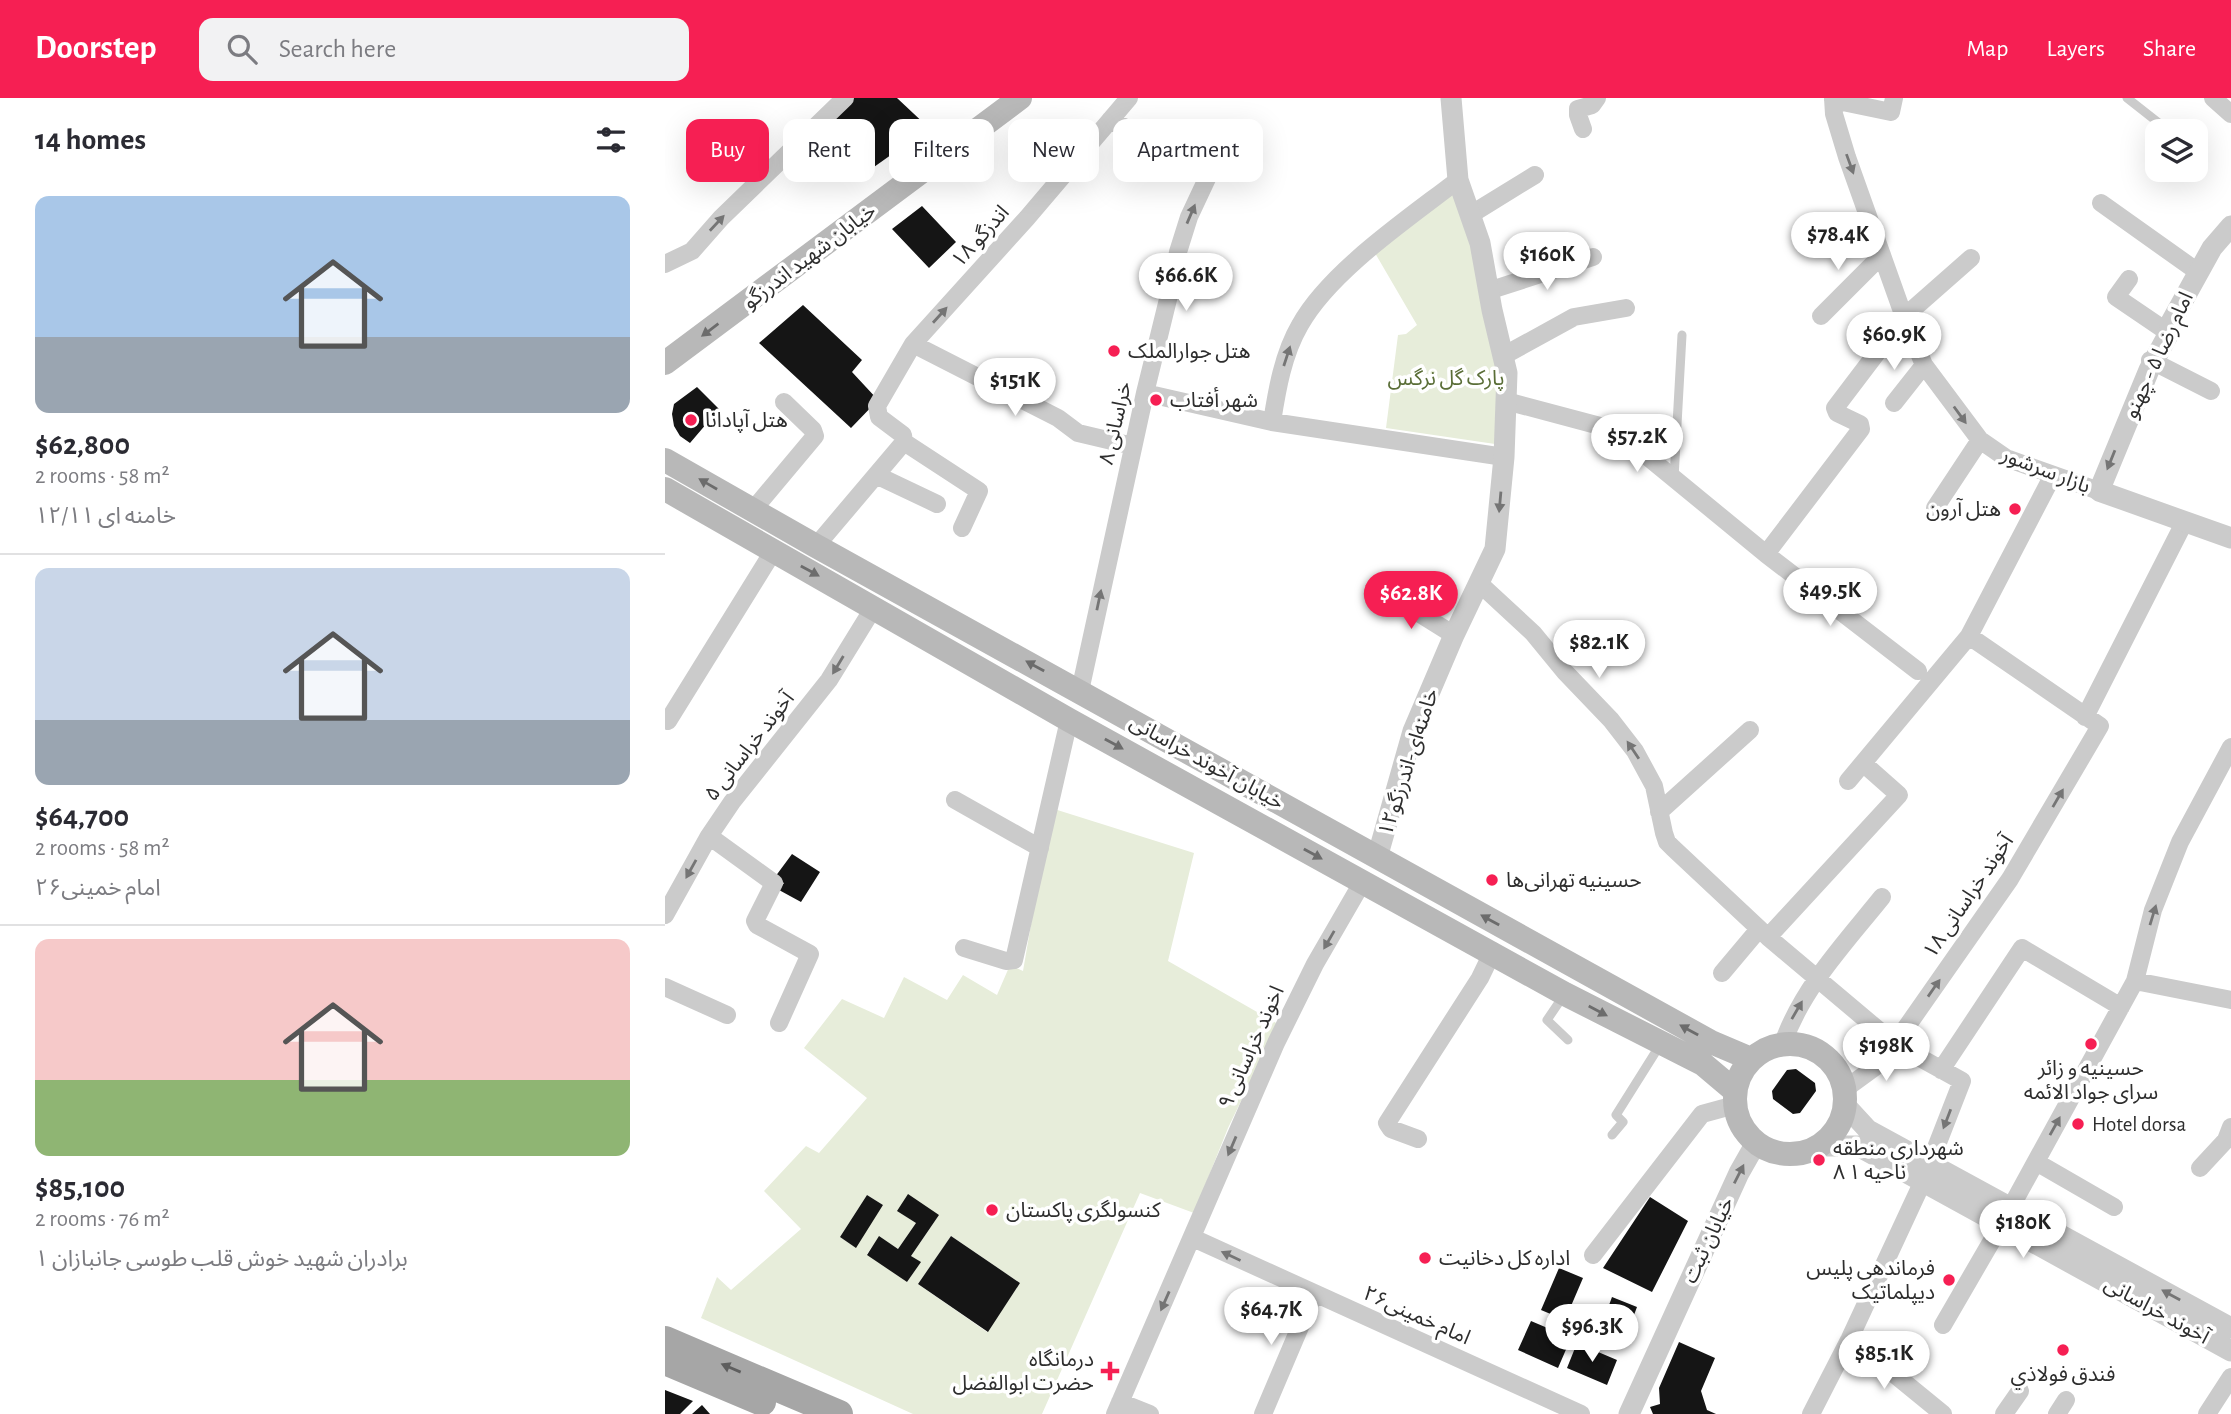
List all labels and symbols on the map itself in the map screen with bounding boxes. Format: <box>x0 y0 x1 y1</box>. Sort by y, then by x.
one-way arrow <box>1844 153 1855 174</box>
street label: خیابان شهید اندرزگو <box>738 199 880 314</box>
street label: اندزگو ۱۸ <box>947 201 1014 272</box>
one-way arrow <box>1185 204 1197 224</box>
pin: $78.4K <box>1781 212 1895 272</box>
one-way arrow <box>709 215 725 232</box>
pin: $160K <box>1498 232 1596 292</box>
pin: $66.6K <box>1129 254 1243 313</box>
street label: امام رضا ۵ - چهنو <box>2120 289 2201 424</box>
one-way arrow <box>932 306 948 324</box>
pin: $60.9K <box>1837 313 1951 372</box>
one-way arrow <box>701 322 719 336</box>
place label: هتل جوارالملک <box>1128 341 1251 363</box>
marker: هتل جوارالملک <box>1106 343 1122 359</box>
one-way arrow <box>1283 346 1293 367</box>
pin: $151K <box>966 358 1064 418</box>
park label: پارک گل نرگس <box>1387 367 1505 391</box>
street label: خراسانی ۸ <box>1096 380 1136 467</box>
place label: شهر أفتاب <box>1170 387 1258 412</box>
marker: شهر أفتاب <box>1148 392 1164 408</box>
one-way arrow <box>1952 406 1967 424</box>
place label: هتل آپادانا <box>705 408 788 433</box>
marker: هتل آپادانا <box>683 412 699 428</box>
pin: $57.2K <box>1580 414 1694 474</box>
street label: بازار سرشور <box>1997 444 2093 498</box>
one-way arrow <box>2106 450 2117 471</box>
one-way arrow <box>698 478 717 490</box>
one-way arrow <box>1494 491 1505 513</box>
place label: هتل آرون <box>1926 497 2001 521</box>
marker: هتل آرون <box>2007 501 2023 517</box>
one-way arrow <box>800 565 820 577</box>
pin: $49.5K <box>1773 568 1887 628</box>
pin: $62.8K <box>1354 572 1468 631</box>
one-way arrow <box>1094 589 1105 611</box>
pin: $82.1K <box>1542 620 1656 680</box>
one-way arrow <box>832 655 845 675</box>
one-way arrow <box>1025 660 1045 672</box>
street label: آخوند خراسانی ۵ <box>699 686 800 805</box>
street label: خامنه‌ای-اندرزگو۱۲ <box>1374 686 1443 839</box>
street label: خیابان آخوند خراسانی <box>1126 710 1288 814</box>
one-way arrow <box>1104 738 1124 750</box>
one-way arrow <box>1627 740 1640 759</box>
one-way arrow <box>2051 788 2064 807</box>
street label: آخوند خراسانی ۱۸ <box>1918 829 2019 962</box>
one-way arrow <box>1304 848 1323 860</box>
one-way arrow <box>685 859 697 879</box>
place label: حسینیه تهرانی‌ها <box>1506 870 1642 892</box>
marker: حسینیه تهرانی‌ها <box>1484 872 1500 888</box>
one-way arrow <box>2148 904 2158 925</box>
one-way arrow <box>1480 914 1500 926</box>
one-way arrow <box>1323 930 1335 950</box>
one-way arrow <box>1927 979 1941 997</box>
street label: اخوند خراسانی ۹ <box>1215 983 1289 1112</box>
one-way arrow <box>1791 1000 1803 1019</box>
one-way arrow <box>1588 1005 1608 1017</box>
one-way arrow <box>1680 1024 1699 1036</box>
pin: $198K <box>1837 1024 1935 1083</box>
marker: حسینیه و زائر سرای جواد الائمه <box>2083 1036 2099 1052</box>
place label: حسینیه و زائر سرای جواد الائمه <box>2024 1058 2158 1104</box>
one-way arrow <box>1941 1109 1952 1130</box>
place label: Hotel dorsa <box>2092 1114 2187 1135</box>
one-way arrow <box>2049 1116 2061 1136</box>
marker: Hotel dorsa <box>2070 1116 2086 1132</box>
one-way arrow <box>1226 1136 1238 1156</box>
place label: شهرداری منطقه ۸ ناحیه ۱ <box>1833 1138 1964 1183</box>
marker: شهرداری منطقه ۸ ناحیه ۱ <box>1811 1152 1827 1168</box>
one-way arrow <box>1734 1164 1745 1184</box>
street label: خیابان ثبت <box>1679 1194 1738 1287</box>
place label: کنسولگری پاکستان <box>1006 1199 1161 1223</box>
pin: $180K <box>1974 1200 2072 1260</box>
marker: کنسولگری پاکستان <box>984 1202 1000 1218</box>
place label: اداره کل دخانیت <box>1439 1248 1570 1270</box>
one-way arrow <box>1221 1250 1241 1262</box>
marker: اداره کل دخانیت <box>1417 1250 1433 1266</box>
place label: فرماندهی پلیس دیپلماتیک <box>1806 1258 1935 1305</box>
marker: فرماندهی پلیس دیپلماتیک <box>1941 1272 1957 1288</box>
street label: آخوند خراسانی <box>2100 1272 2214 1349</box>
street label: امام خمینی۲۶ <box>1358 1283 1474 1353</box>
pin: $64.7K <box>1214 1288 1328 1347</box>
one-way arrow <box>2161 1289 2181 1301</box>
one-way arrow <box>1159 1290 1170 1311</box>
pin: $96.3K <box>1535 1304 1649 1364</box>
pin: $85.1K <box>1827 1332 1941 1391</box>
marker: فندق فولاذي <box>2055 1342 2071 1358</box>
place label: درمانگاه حضرت ابوالفضل <box>952 1348 1094 1395</box>
marker: درمانگاه حضرت ابوالفضل <box>1100 1361 1120 1381</box>
one-way arrow <box>720 1362 741 1373</box>
place label: فندق فولاذي <box>2011 1364 2115 1390</box>

